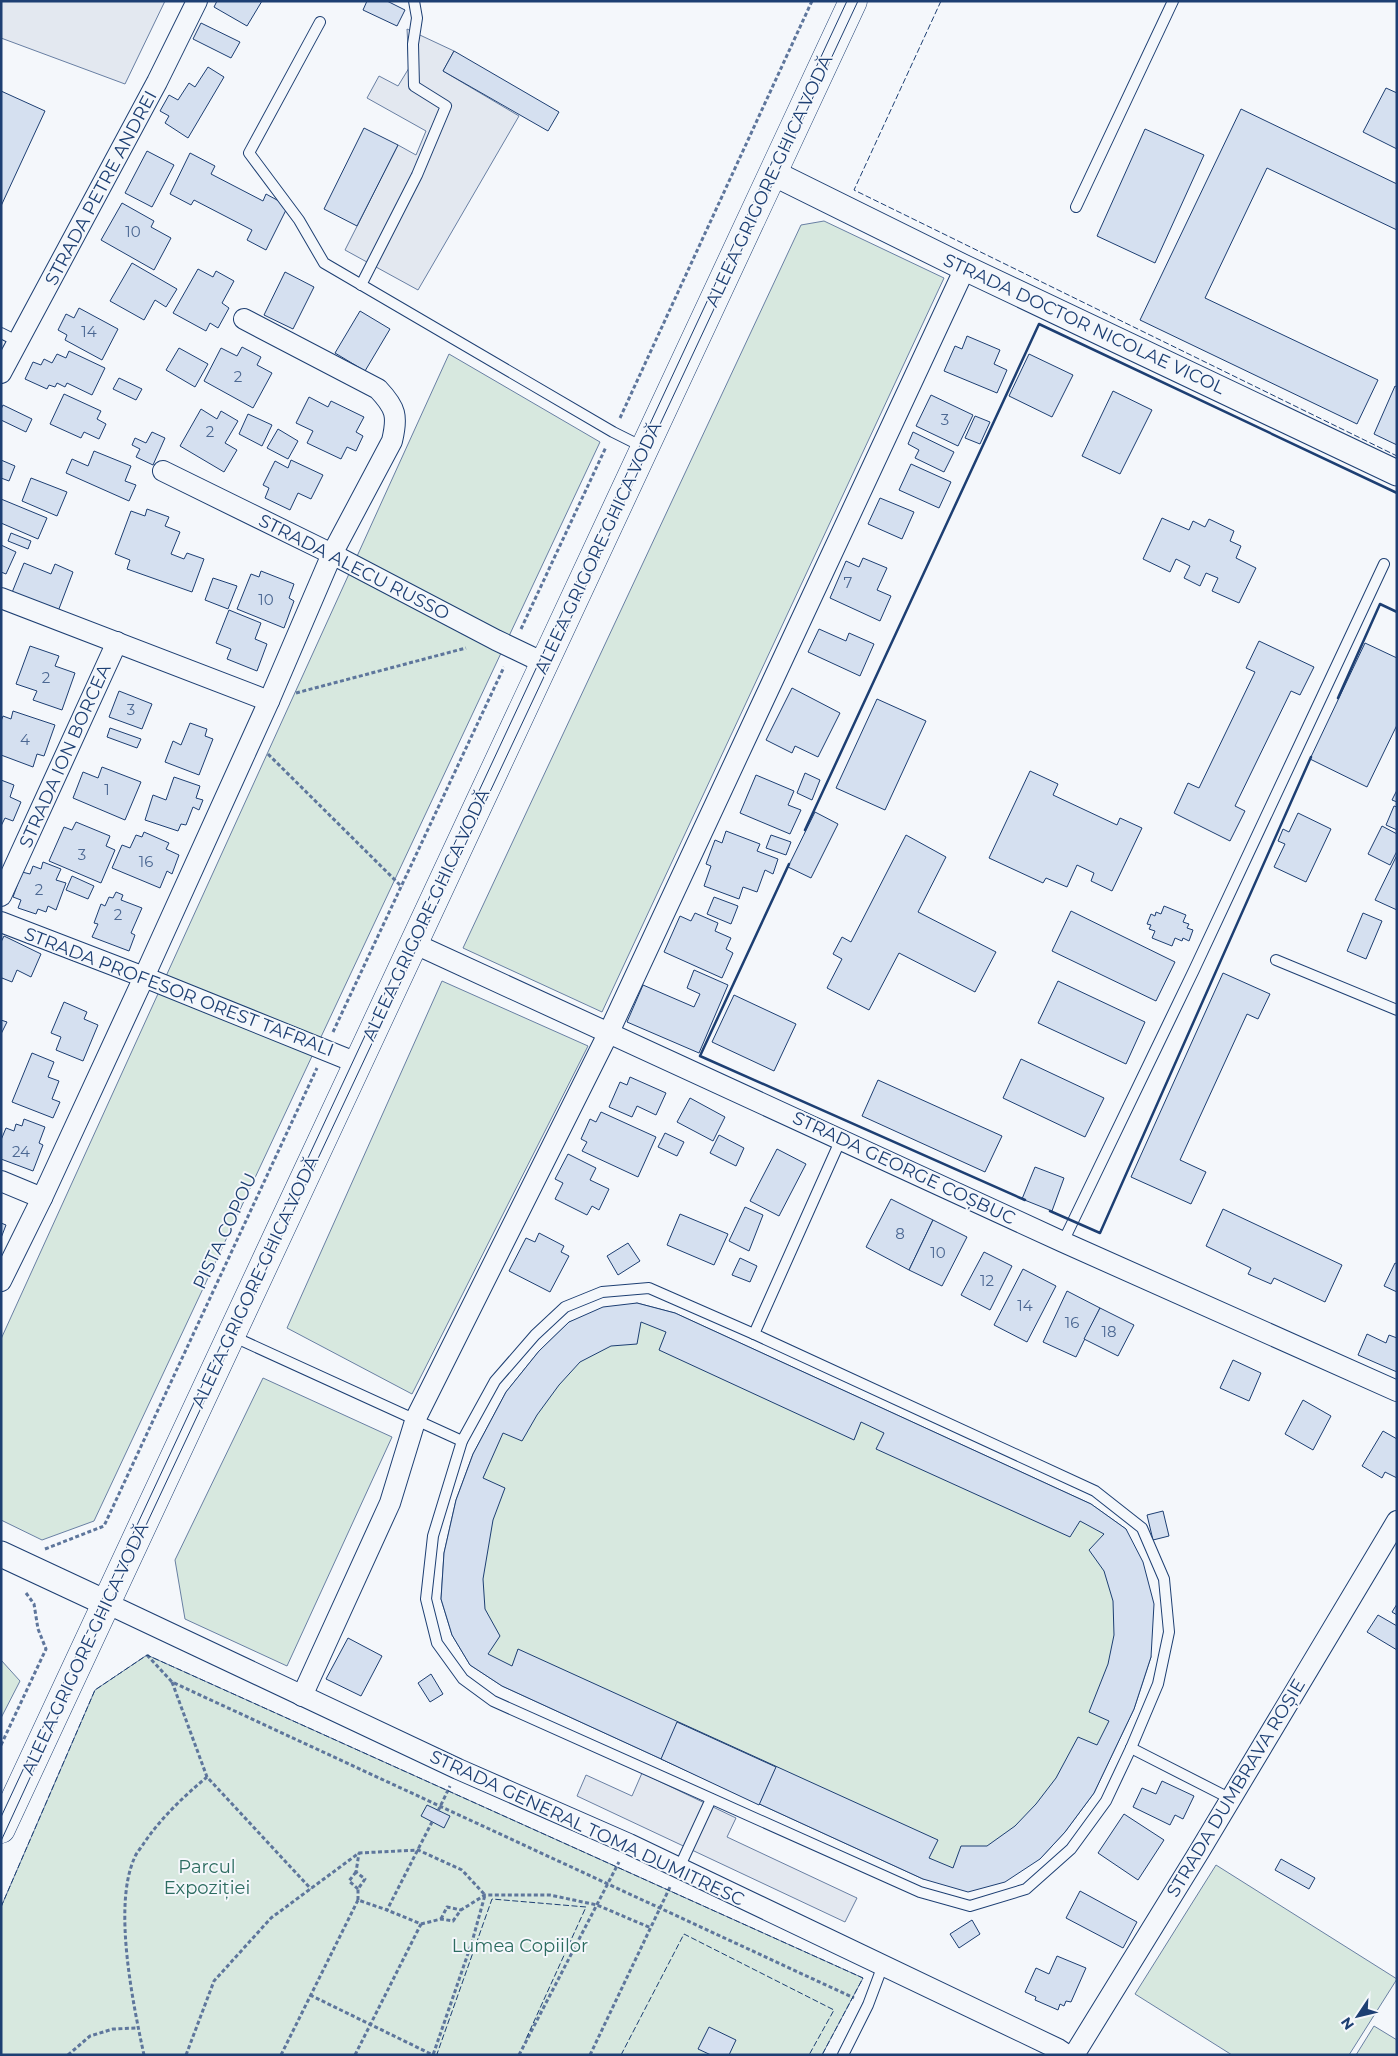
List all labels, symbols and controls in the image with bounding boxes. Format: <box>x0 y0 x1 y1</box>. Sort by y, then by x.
street label: ALEEA GRIGORE GHICA VODĂ <box>701 52 837 310</box>
street label: STRADA PETRE ANDREI <box>40 87 162 289</box>
house number: 10 <box>125 222 141 241</box>
street label: STRADA DOCTOR NICOLAE VICOL <box>940 249 1229 399</box>
house number: 14 <box>81 322 97 341</box>
house number: 2 <box>234 367 242 386</box>
house number: 3 <box>941 410 949 429</box>
street label: ALEEA GRIGORE GHICA VODĂ <box>530 419 666 677</box>
house number: 2 <box>206 422 214 441</box>
street label: STRADA ALECU RUSSO <box>255 509 453 625</box>
house number: 7 <box>844 573 853 592</box>
house number: 10 <box>258 590 274 609</box>
street label: STRADA ION BORCEA <box>15 661 116 851</box>
house number: 2 <box>42 668 50 687</box>
house number: 3 <box>127 700 135 719</box>
house number: 4 <box>20 730 30 749</box>
house number: 1 <box>104 780 110 799</box>
street label: ALEEA GRIGORE GHICA VODĂ <box>358 786 494 1044</box>
house number: 3 <box>78 845 86 864</box>
house number: 16 <box>139 852 153 871</box>
house number: 2 <box>35 880 43 899</box>
house number: 2 <box>114 905 122 924</box>
street label: STRADA PROFESOR OREST TAFRALI <box>21 923 337 1061</box>
street label: STRADA GEORGE COȘBUC <box>789 1107 1019 1230</box>
house number: 24 <box>12 1142 30 1161</box>
street label: ALEEA GRIGORE GHICA VODĂ <box>187 1153 323 1411</box>
street label: PISTA COPOU <box>188 1169 262 1293</box>
house number: 8 <box>895 1224 905 1243</box>
house number: 10 <box>930 1243 946 1262</box>
house number: 12 <box>980 1271 994 1290</box>
house number: 14 <box>1017 1296 1033 1315</box>
house number: 16 <box>1065 1313 1079 1332</box>
house number: 18 <box>1102 1322 1117 1341</box>
street label: ALEEA GRIGORE GHICA VODĂ <box>17 1520 153 1778</box>
street label: STRADA DUMBRAVA ROȘIE <box>1162 1675 1311 1902</box>
street label: STRADA GENERAL TOMA DUMITRESC <box>426 1745 748 1911</box>
park label: Parcul Expoziției <box>164 1856 250 1900</box>
park label: Lumea Copiilor <box>452 1935 588 1957</box>
north arrow <box>1333 1991 1383 2041</box>
text: N <box>1337 2014 1358 2033</box>

